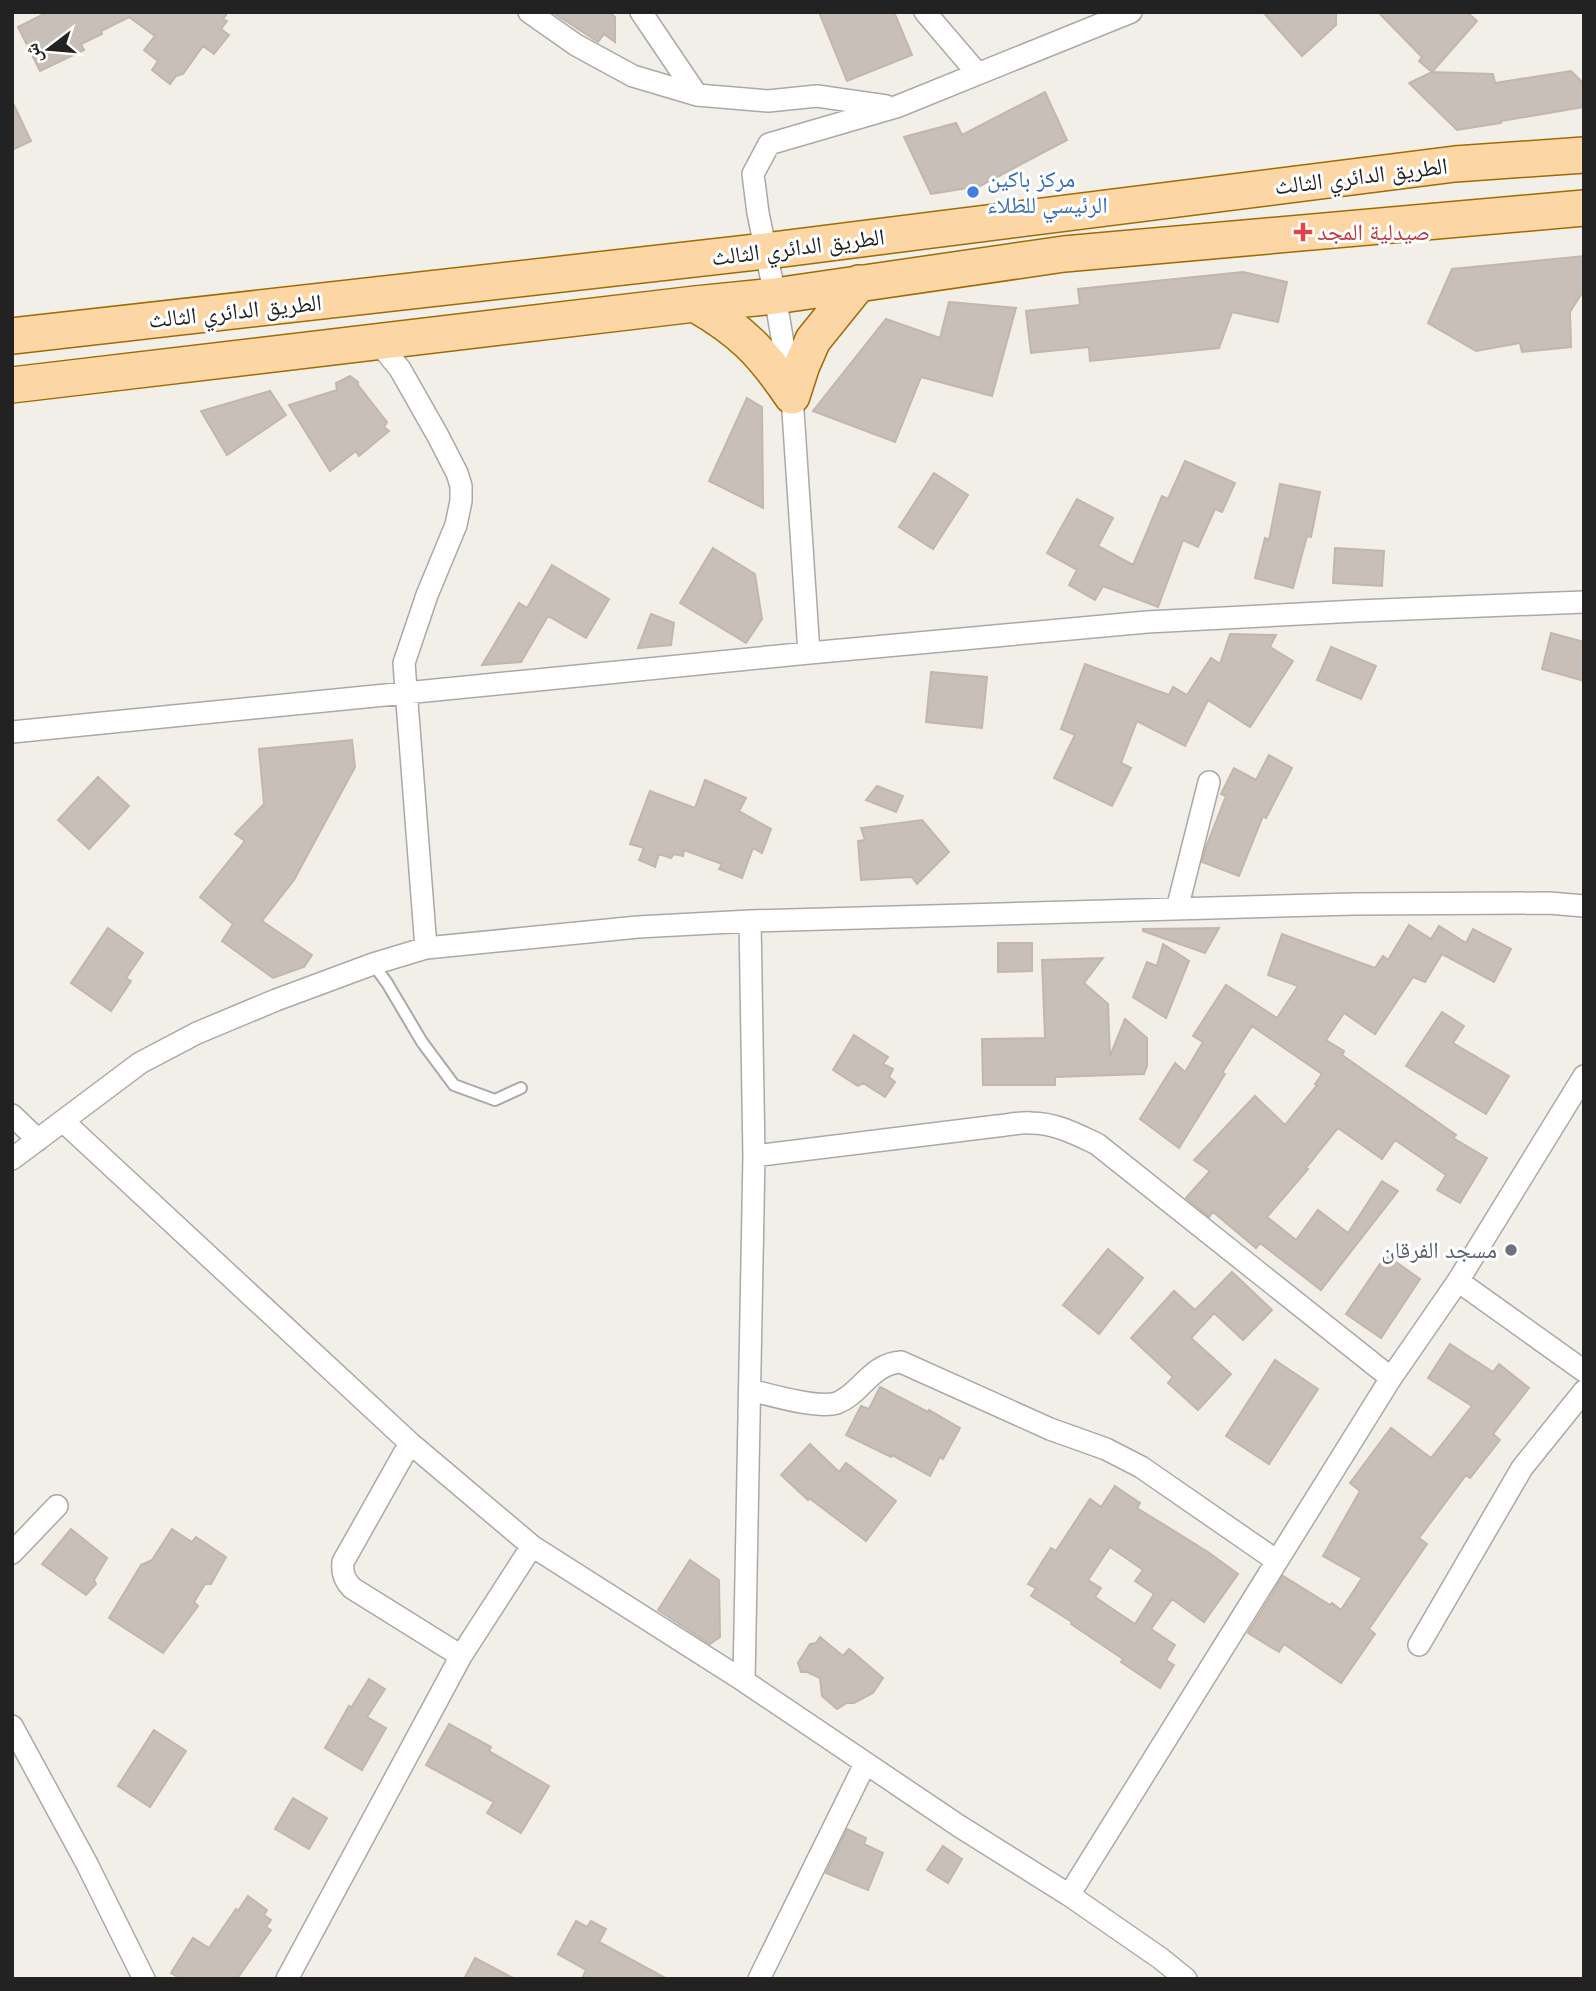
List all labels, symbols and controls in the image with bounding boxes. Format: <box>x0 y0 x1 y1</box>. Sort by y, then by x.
north arrow <box>14 14 84 84</box>
text: ش <box>18 41 47 67</box>
street label: الطريق الدائري الثالث <box>1273 151 1450 205</box>
place label: مركز باكين الرئيسي للطلاء <box>987 164 1108 224</box>
marker: مركز باكين الرئيسي للطلاء <box>965 184 981 200</box>
place label: صيدلية المجد <box>1317 217 1430 246</box>
street label: الطريق الدائري الثالث <box>710 222 887 276</box>
marker: صيدلية المجد <box>1295 224 1311 240</box>
street label: الطريق الدائري الثالث <box>147 287 323 339</box>
place label: مسجد الفرقان <box>1381 1235 1497 1264</box>
marker: مسجد الفرقان <box>1503 1242 1519 1258</box>

